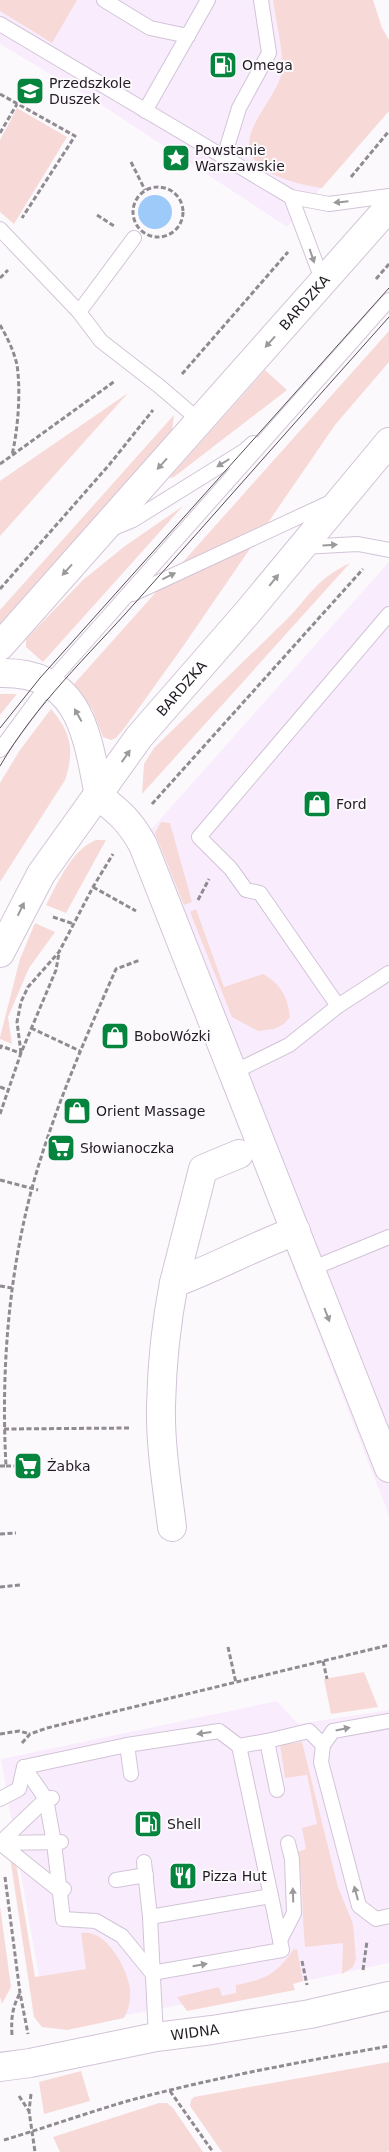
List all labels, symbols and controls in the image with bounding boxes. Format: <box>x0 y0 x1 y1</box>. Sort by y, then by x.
fuel station icon: Omega <box>208 50 238 80</box>
place label: Omega <box>242 57 293 73</box>
place label: Przedszkole Duszek <box>49 75 131 107</box>
school or university icon: Przedszkole Duszek <box>15 76 45 106</box>
place label: Powstanie Warszawskie <box>195 142 285 174</box>
place icon: Powstanie Warszawskie <box>161 143 191 173</box>
one-way arrow <box>332 198 348 206</box>
one-way arrow <box>309 249 317 264</box>
street label: BARDZKA <box>276 271 333 333</box>
one-way arrow <box>264 335 275 348</box>
one-way arrow <box>156 457 168 469</box>
one-way arrow <box>217 459 230 468</box>
one-way arrow <box>322 541 338 549</box>
one-way arrow <box>61 563 73 575</box>
one-way arrow <box>162 572 176 580</box>
one-way arrow <box>269 574 280 587</box>
street label: BARDZKA <box>153 657 210 719</box>
one-way arrow <box>73 709 82 722</box>
one-way arrow <box>121 749 131 763</box>
shop icon: Ford <box>302 789 332 819</box>
place label: Ford <box>336 796 367 812</box>
one-way arrow <box>17 902 25 916</box>
shop icon: BoboWózki <box>100 1021 130 1051</box>
place label: BoboWózki <box>134 1028 211 1044</box>
shop icon: Orient Massage <box>62 1096 92 1126</box>
place label: Orient Massage <box>96 1103 205 1119</box>
supermarket icon: Słowianoczka <box>46 1133 76 1163</box>
place label: Słowianoczka <box>80 1140 174 1156</box>
one-way arrow <box>323 1308 331 1323</box>
supermarket icon: Żabka <box>13 1451 43 1481</box>
place label: Żabka <box>47 1457 91 1474</box>
one-way arrow <box>335 1724 351 1732</box>
one-way arrow <box>195 1730 211 1738</box>
fuel station icon: Shell <box>133 1809 163 1839</box>
place label: Shell <box>167 1816 201 1832</box>
restaurant icon: Pizza Hut <box>168 1861 198 1891</box>
place label: Pizza Hut <box>202 1868 267 1884</box>
one-way arrow <box>351 1885 359 1900</box>
one-way arrow <box>289 1886 297 1902</box>
one-way arrow <box>192 1960 208 1968</box>
street label: WIDNA <box>170 2021 221 2043</box>

